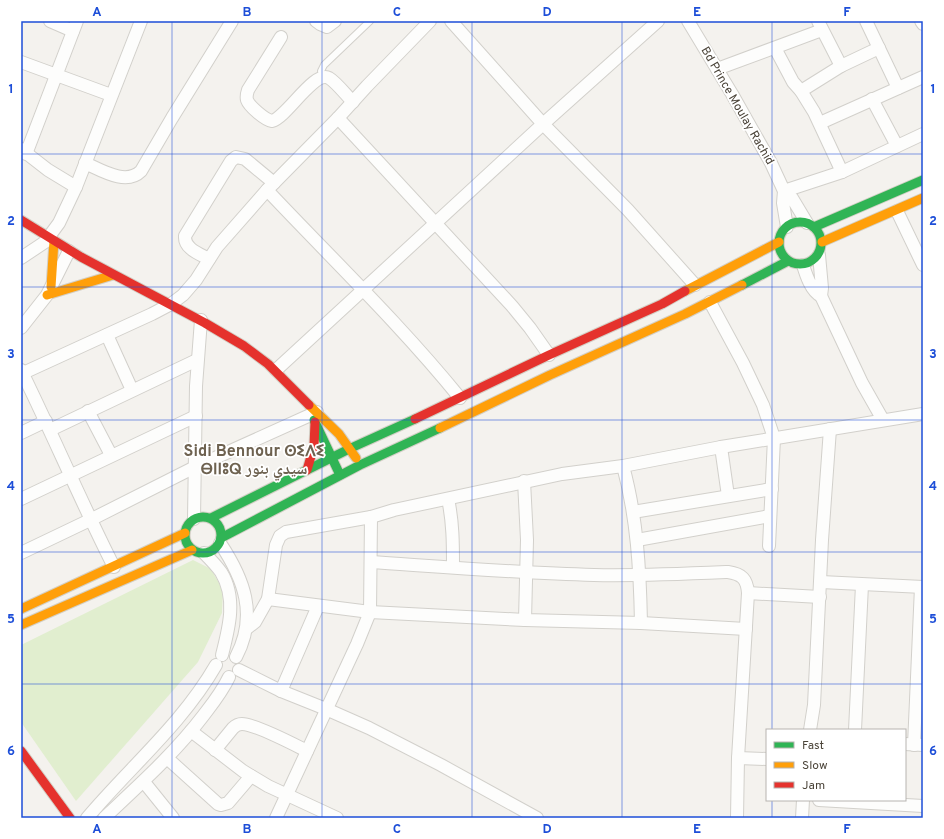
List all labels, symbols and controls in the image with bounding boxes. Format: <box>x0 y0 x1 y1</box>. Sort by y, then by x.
text: A <box>92 5 102 21</box>
text: B <box>243 5 252 21</box>
text: C <box>393 5 401 21</box>
text: D <box>542 5 552 21</box>
text: E <box>693 5 701 21</box>
text: F <box>843 5 851 21</box>
street label: Bd Prince Moulay Rachid <box>697 44 777 168</box>
text: 1 <box>8 82 14 98</box>
text: 1 <box>930 82 936 98</box>
text: 2 <box>7 214 15 230</box>
text: 2 <box>929 214 937 230</box>
text: 3 <box>7 347 15 363</box>
text: 3 <box>929 347 937 363</box>
district label: Sidi Bennour ⵙⵉⴷⵉ ⴱⵏⵏⵓⵕ سيدي بنور <box>184 442 324 481</box>
text: 4 <box>7 479 15 495</box>
text: 4 <box>929 479 937 495</box>
text: 5 <box>7 612 15 628</box>
text: 5 <box>929 612 937 628</box>
legend <box>766 729 906 801</box>
text: Fast <box>802 738 824 754</box>
text: 6 <box>7 744 15 760</box>
text: 6 <box>929 744 937 760</box>
text: Slow <box>802 758 828 774</box>
text: Jam <box>802 778 825 794</box>
text: A <box>92 822 102 838</box>
text: B <box>243 822 252 838</box>
text: C <box>393 822 401 838</box>
text: D <box>542 822 552 838</box>
text: E <box>693 822 701 838</box>
text: F <box>843 822 851 838</box>

